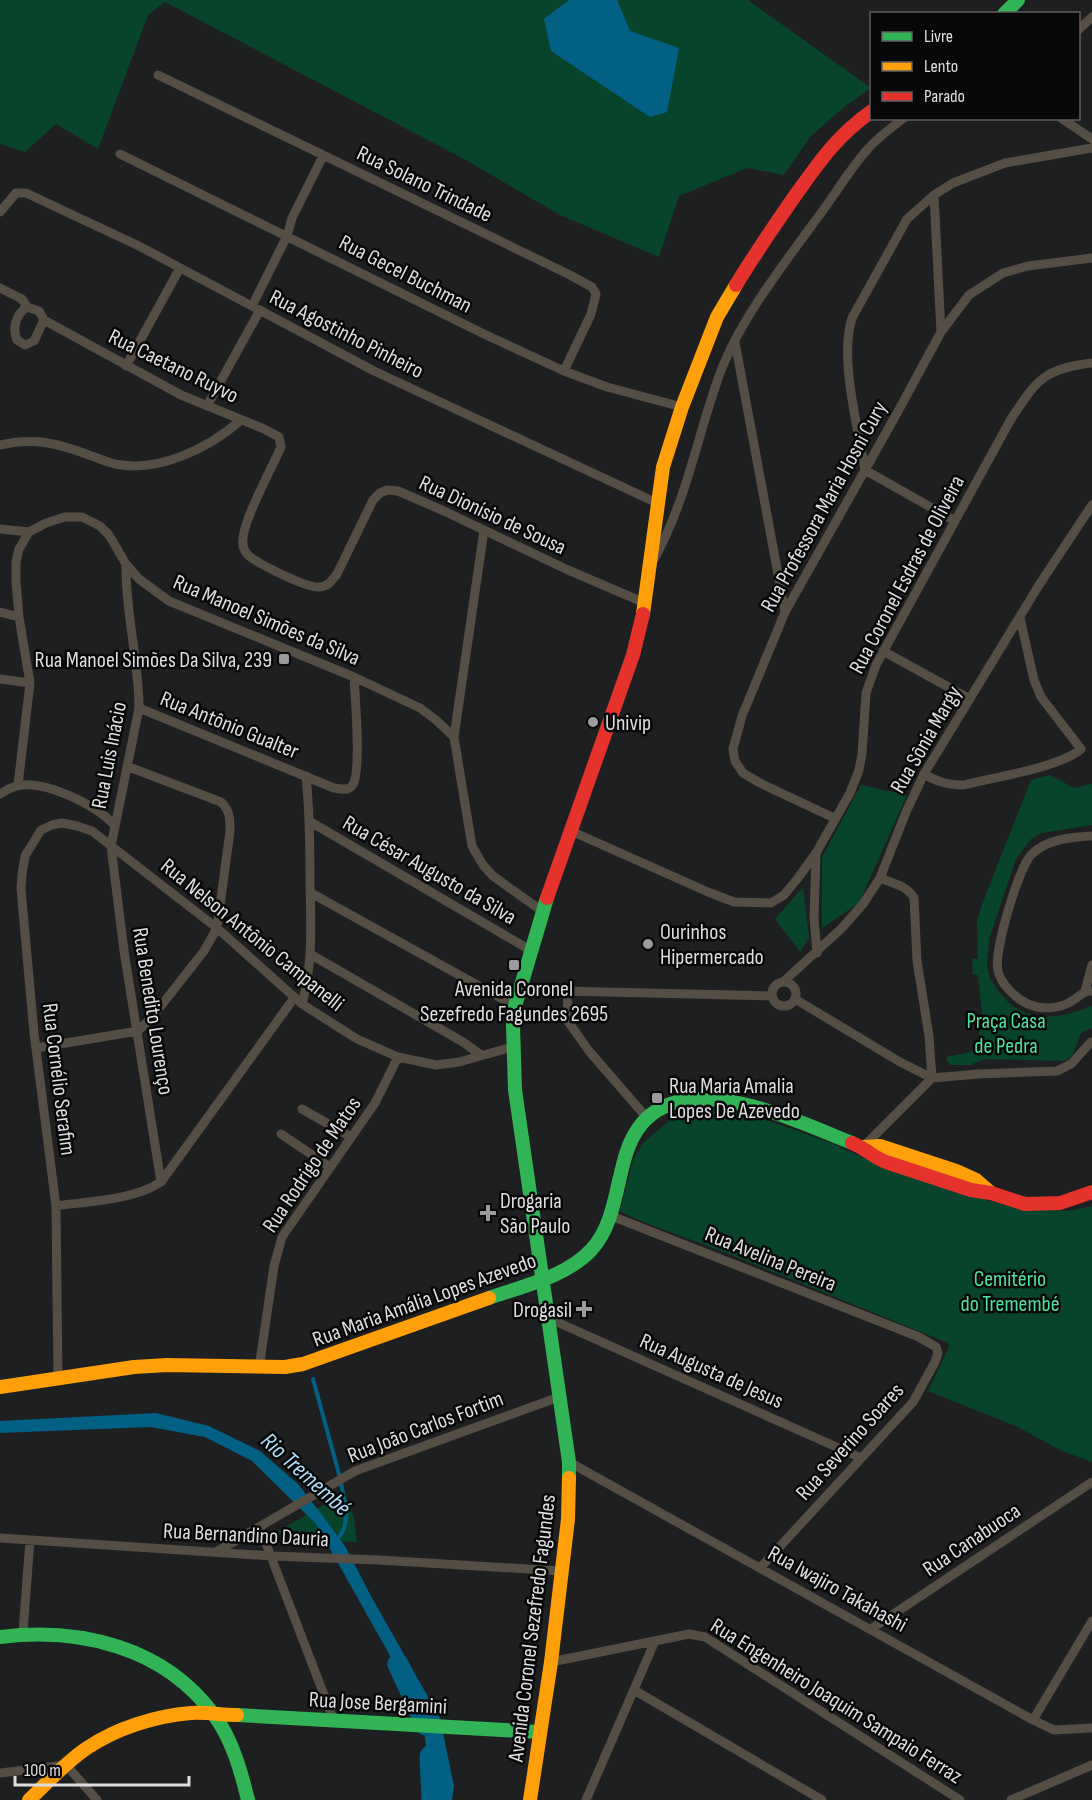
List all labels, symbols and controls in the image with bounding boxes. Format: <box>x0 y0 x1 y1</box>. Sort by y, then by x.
legend <box>870 12 1080 120</box>
text: Livre <box>924 26 953 47</box>
text: Lento <box>924 56 958 77</box>
text: Parado <box>924 86 965 107</box>
street label: Rua Solano Trindade <box>352 140 496 229</box>
street label: Rua Gecel Buchman <box>334 229 476 319</box>
street label: Rua Agostinho Pinheiro <box>265 284 428 385</box>
street label: Rua Caetano Ruyvo <box>104 323 243 409</box>
street label: Rua Professora Maria Hosni Cury <box>755 396 894 617</box>
street label: Rua Dionísio de Sousa <box>415 470 570 561</box>
street label: Rua Coronel Esdras de Oliveira <box>844 471 971 678</box>
street label: Rua Manoel Simões da Silva <box>169 569 364 672</box>
place label: Rua Manoel Simões Da Silva, 239 <box>34 647 272 674</box>
marker: Rua Manoel Simões Da Silva, 239 <box>277 652 291 666</box>
street label: Rua Sônia Margy <box>885 681 968 798</box>
street label: Rua Antônio Gualter <box>156 685 303 765</box>
street label: Rua Luis Inácio <box>86 699 133 811</box>
place label: Univip <box>605 710 651 737</box>
marker: Univip <box>586 715 600 729</box>
street label: Rua César Augusto da Silva <box>338 810 521 931</box>
street label: Rua Nelson Antônio Campanelli <box>155 853 349 1017</box>
place label: Ourinhos Hipermercado <box>660 919 764 971</box>
street label: Rua Benedito Lourenço <box>126 926 179 1097</box>
marker: Ourinhos Hipermercado <box>641 937 655 951</box>
marker: Avenida Coronel Sezefredo Fagundes 2695 <box>507 958 521 972</box>
place label: Avenida Coronel Sezefredo Fagundes 2695 <box>420 976 608 1028</box>
street label: Rua Cornélio Serafim <box>36 1001 81 1157</box>
park label: Praça Casa de Pedra <box>966 1008 1046 1060</box>
place label: Rua Maria Amalia Lopes De Azevedo <box>669 1073 800 1125</box>
marker: Rua Maria Amalia Lopes De Azevedo <box>650 1091 664 1105</box>
street label: Rua Rodrigo de Matos <box>257 1092 368 1238</box>
place label: Drogaria São Paulo <box>500 1188 570 1240</box>
marker: Drogaria São Paulo <box>481 1206 495 1220</box>
street label: Rua Avelina Pereira <box>701 1221 840 1298</box>
street label: Rua Maria Amália Lopes Azevedo <box>309 1247 540 1353</box>
park label: Cemitério do Tremembé <box>961 1266 1059 1318</box>
place label: Drogasil <box>513 1297 572 1324</box>
marker: Drogasil <box>577 1302 591 1316</box>
street label: Rua Augusta de Jesus <box>635 1328 787 1415</box>
street label: Rua Severino Soares <box>790 1378 910 1506</box>
street label: Rua João Carlos Fortim <box>344 1385 507 1469</box>
water label: Rio Tremembé <box>255 1426 357 1522</box>
street label: Avenida Coronel Sezefredo Fagundes <box>503 1493 562 1764</box>
street label: Rua Canabuoca <box>918 1498 1026 1583</box>
street label: Rua Bernandino Dauria <box>162 1518 330 1553</box>
street label: Rua Iwajiro Takahashi <box>763 1540 912 1639</box>
street label: Rua Engenheiro Joaquim Sampaio Ferraz <box>705 1613 967 1790</box>
street label: Rua Jose Bergamini <box>308 1686 448 1721</box>
scale bar <box>15 1749 189 1787</box>
text: 100 m <box>24 1760 61 1781</box>

